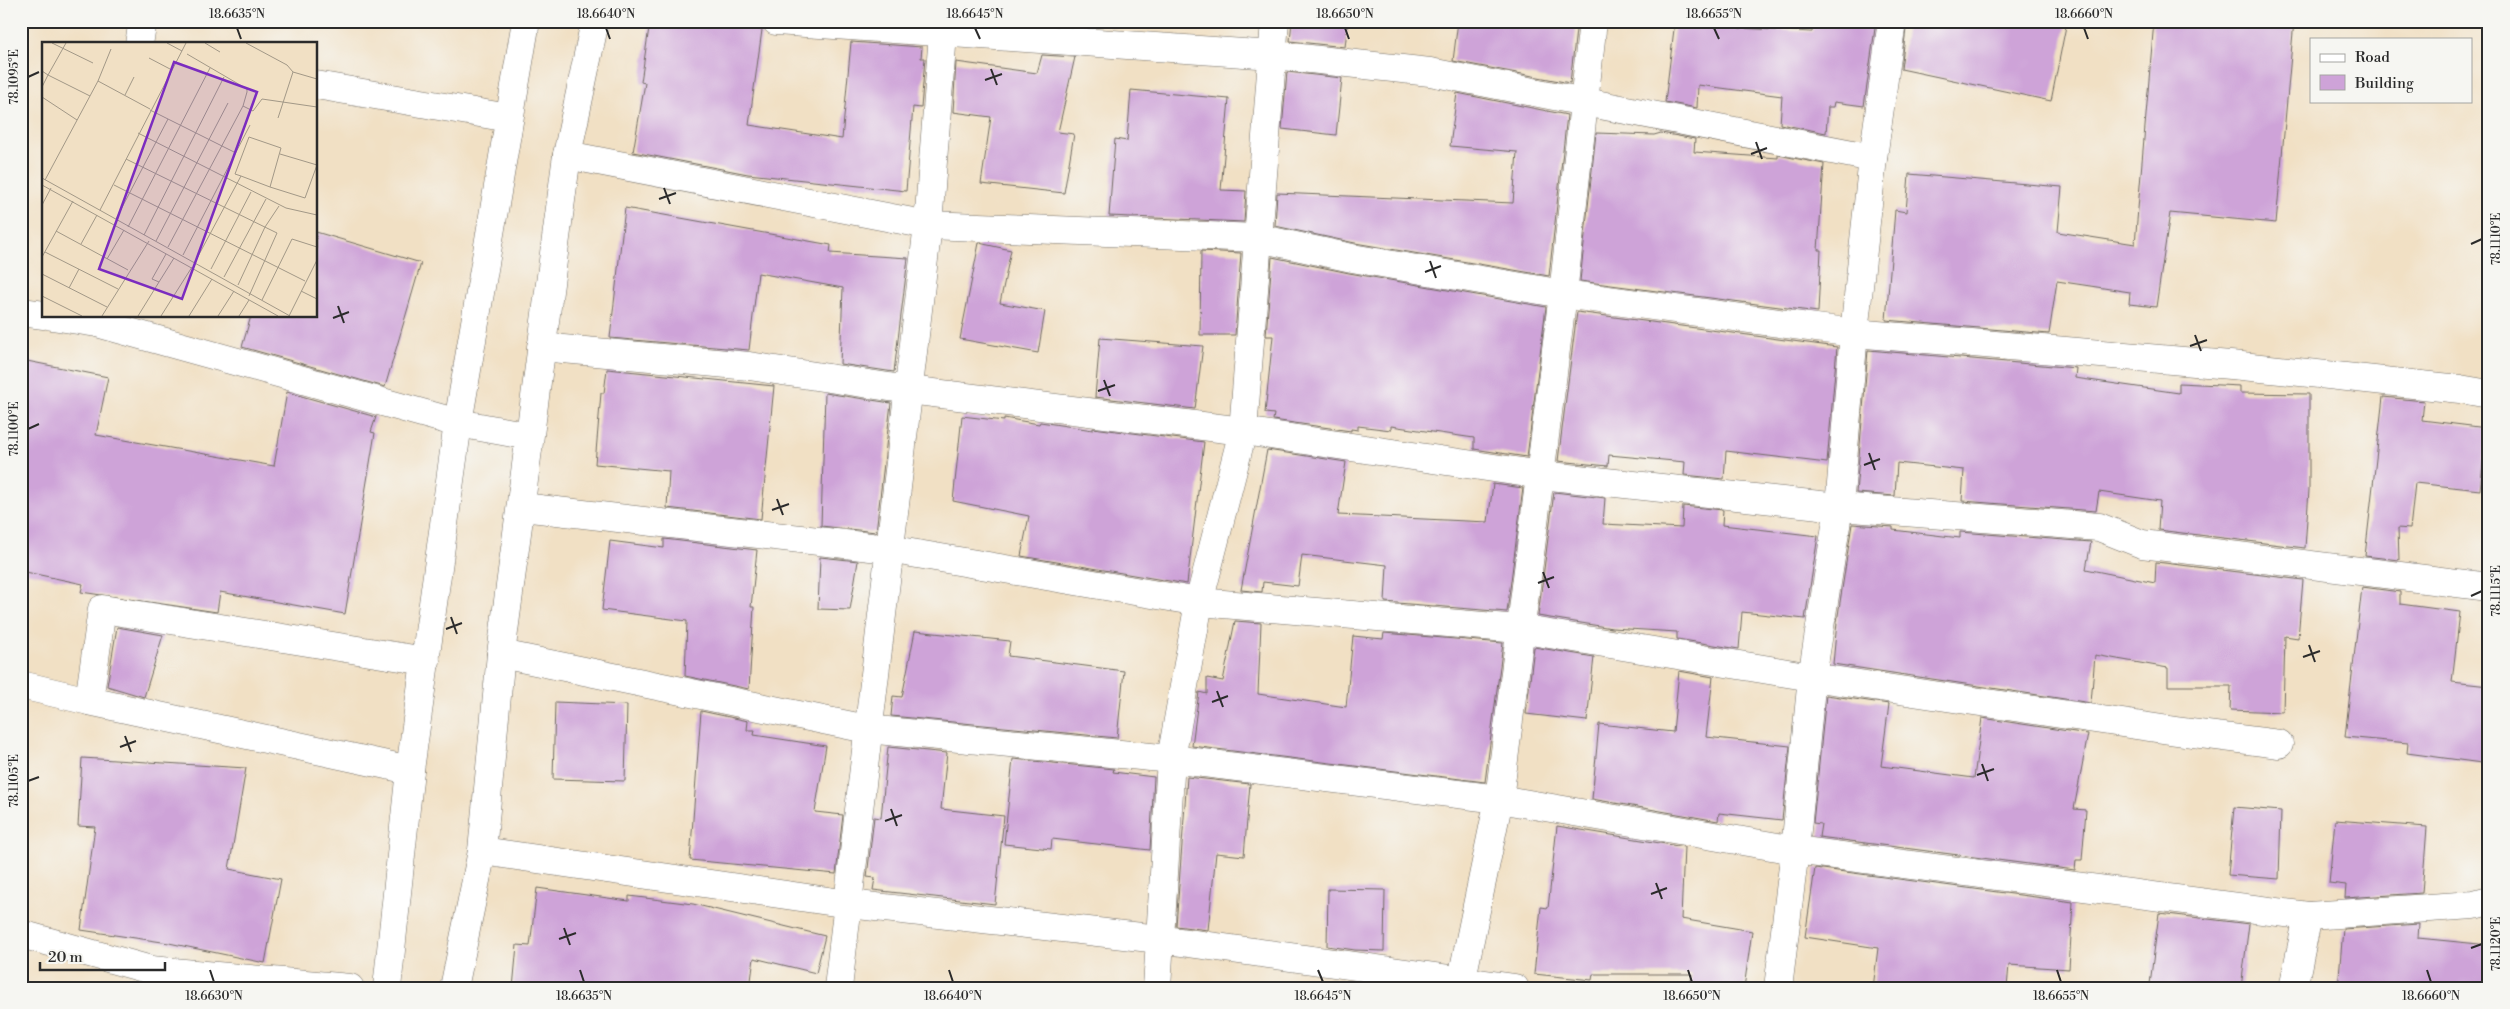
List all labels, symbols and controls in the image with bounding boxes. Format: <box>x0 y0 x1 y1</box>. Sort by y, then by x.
text: 18.6635°N <box>209 7 265 22</box>
text: 18.6640°N <box>577 7 635 22</box>
text: 18.6645°N <box>947 7 1003 22</box>
text: 18.6650°N <box>1316 7 1374 22</box>
text: 18.6655°N <box>1686 7 1742 22</box>
text: 18.6660°N <box>2055 7 2113 22</box>
legend <box>2310 38 2472 102</box>
inset map <box>42 42 318 318</box>
text: Road <box>2355 48 2390 67</box>
text: 78.1095°E <box>7 49 22 105</box>
text: Building <box>2354 74 2414 93</box>
text: 78.1110°E <box>2489 213 2504 265</box>
text: 78.1100°E <box>7 402 22 456</box>
text: 78.1115°E <box>2489 565 2504 617</box>
text: 78.1105°E <box>7 754 22 808</box>
text: 78.1120°E <box>2489 917 2504 971</box>
scale bar <box>40 939 165 971</box>
text: 20 m <box>48 948 83 967</box>
text: 18.6630°N <box>185 989 243 1004</box>
text: 18.6635°N <box>556 989 612 1004</box>
text: 18.6640°N <box>924 989 982 1004</box>
text: 18.6645°N <box>1295 989 1351 1004</box>
text: 18.6650°N <box>1663 989 1721 1004</box>
text: 18.6655°N <box>2033 989 2089 1004</box>
text: 18.6660°N <box>2402 989 2460 1004</box>

